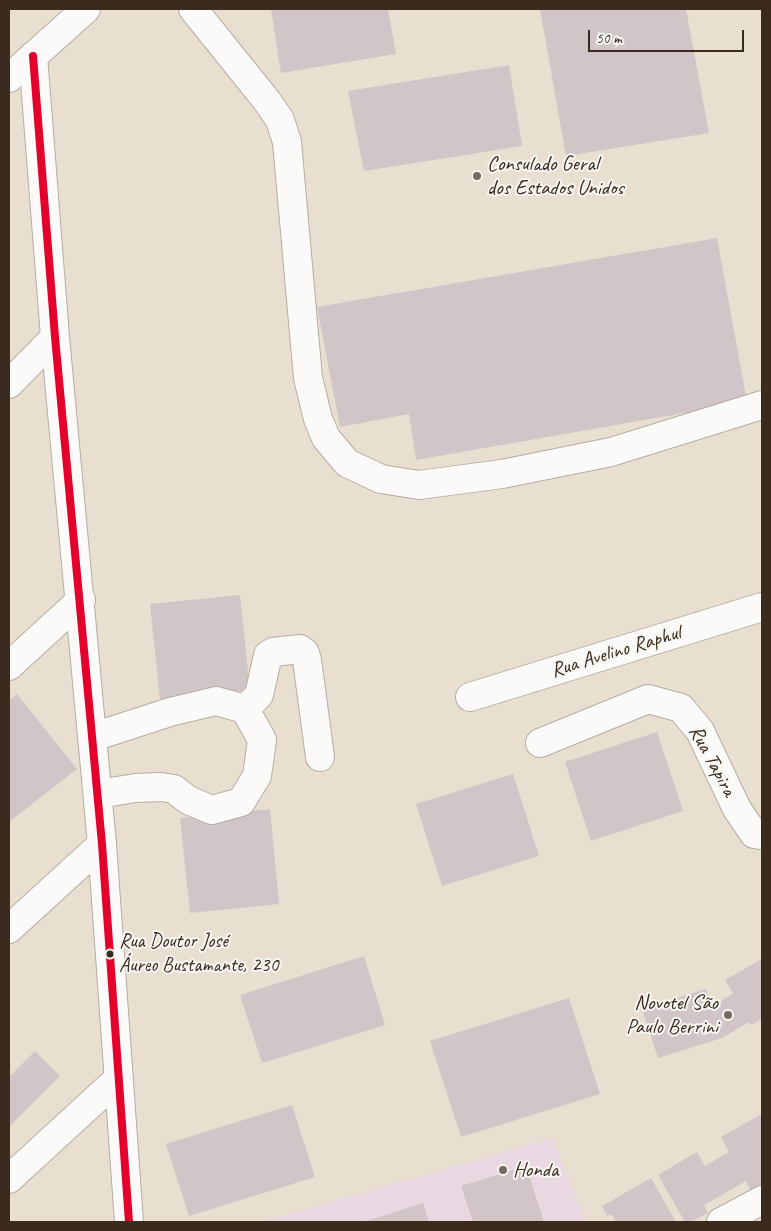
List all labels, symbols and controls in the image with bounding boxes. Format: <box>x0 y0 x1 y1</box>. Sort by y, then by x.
scale bar <box>591 20 747 52</box>
text: 50 m <box>596 29 622 48</box>
place label: Consulado Geral dos Estados Unidos <box>487 151 624 201</box>
marker: Consulado Geral dos Estados Unidos <box>471 170 483 182</box>
street label: Rua Avelino Raphul <box>548 620 684 684</box>
street label: Rua Tapira <box>683 721 741 801</box>
place label: Rua Doutor José Áureo Bustamante, 230 <box>119 930 279 977</box>
marker: Rua Doutor José Áureo Bustamante, 230 <box>105 949 115 959</box>
place label: Novotel São Paulo Berrini <box>626 990 718 1040</box>
marker: Novotel São Paulo Berrini <box>722 1009 734 1021</box>
place label: Honda <box>513 1157 558 1183</box>
marker: Honda <box>497 1164 509 1176</box>

